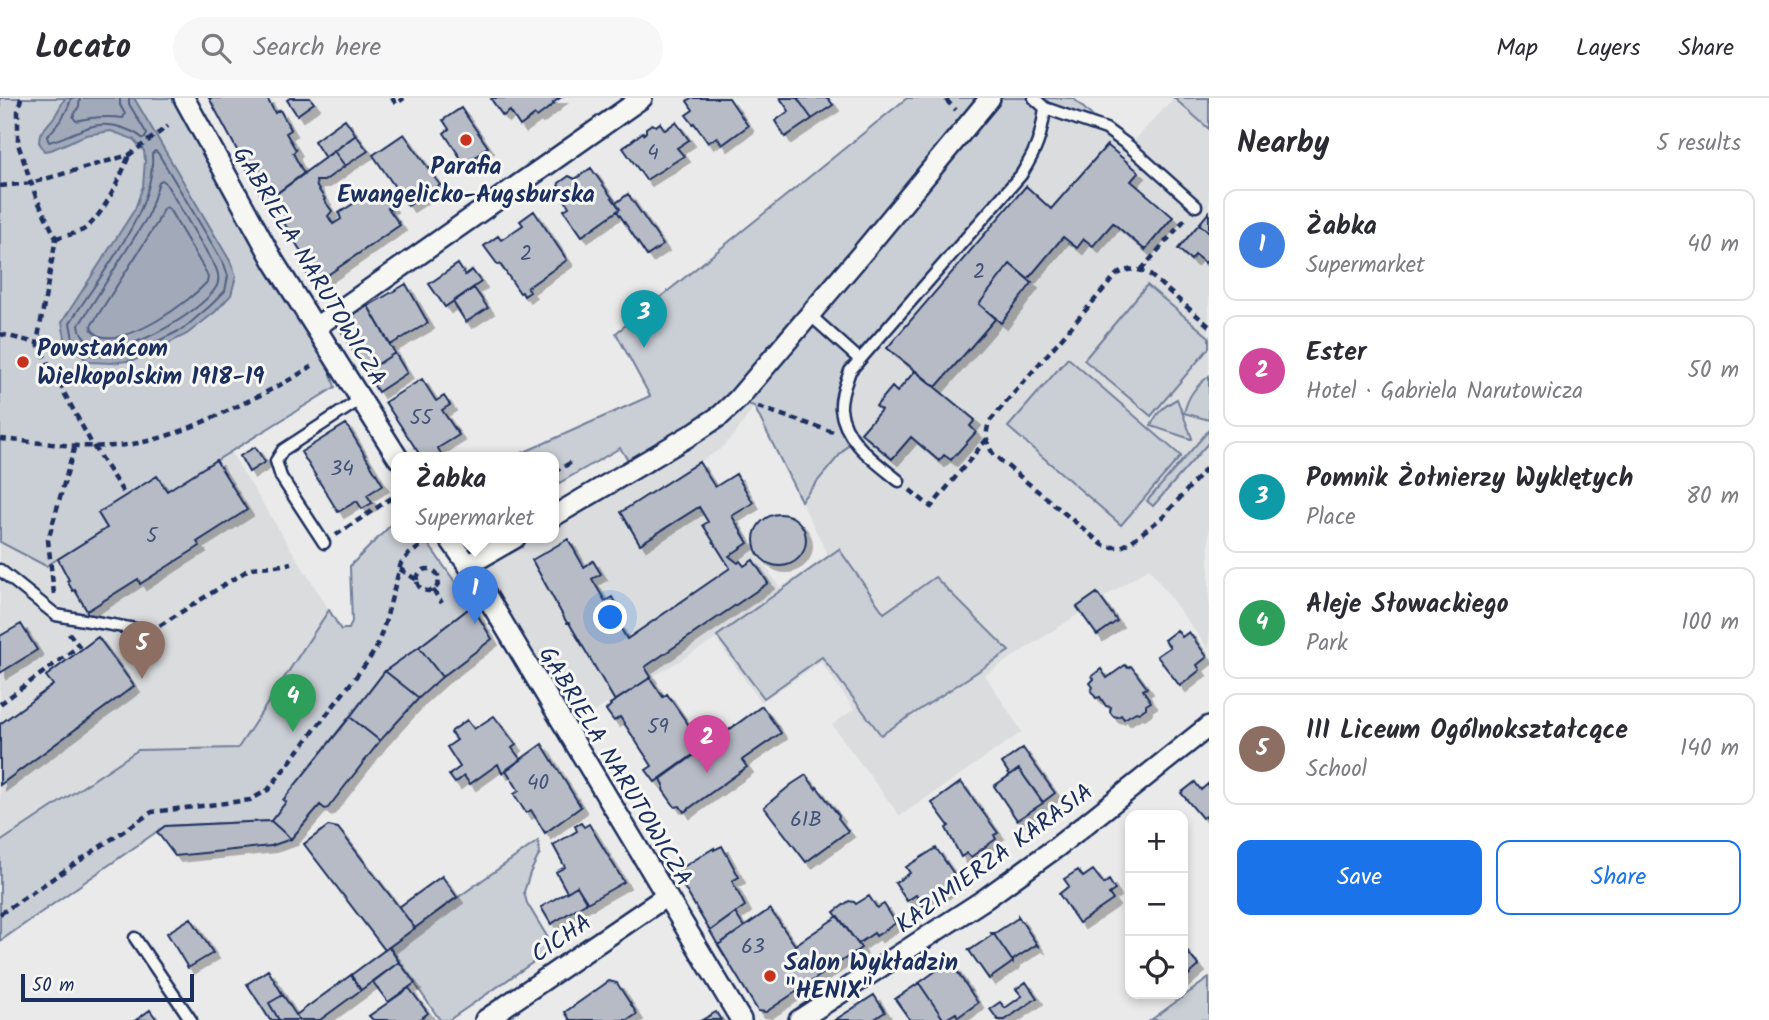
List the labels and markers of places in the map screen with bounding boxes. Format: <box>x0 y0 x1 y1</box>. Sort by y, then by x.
marker: Parafia Ewangelicko-Augsburska <box>458 132 474 148</box>
place label: Parafia Ewangelicko-Augsburska <box>337 148 595 215</box>
pin: 3 <box>621 290 667 348</box>
place label: Powstańcom Wielkopolskim 1918-19 <box>37 330 264 397</box>
marker: Powstańcom Wielkopolskim 1918-19 <box>15 354 31 370</box>
pin: 1 <box>452 566 498 624</box>
pin: 5 <box>119 621 165 679</box>
pin: 4 <box>270 674 316 732</box>
pin: 2 <box>684 715 730 773</box>
place label: Salon Wykładzin "HENIX" <box>784 944 958 1011</box>
marker: Salon Wykładzin "HENIX" <box>762 968 778 984</box>

